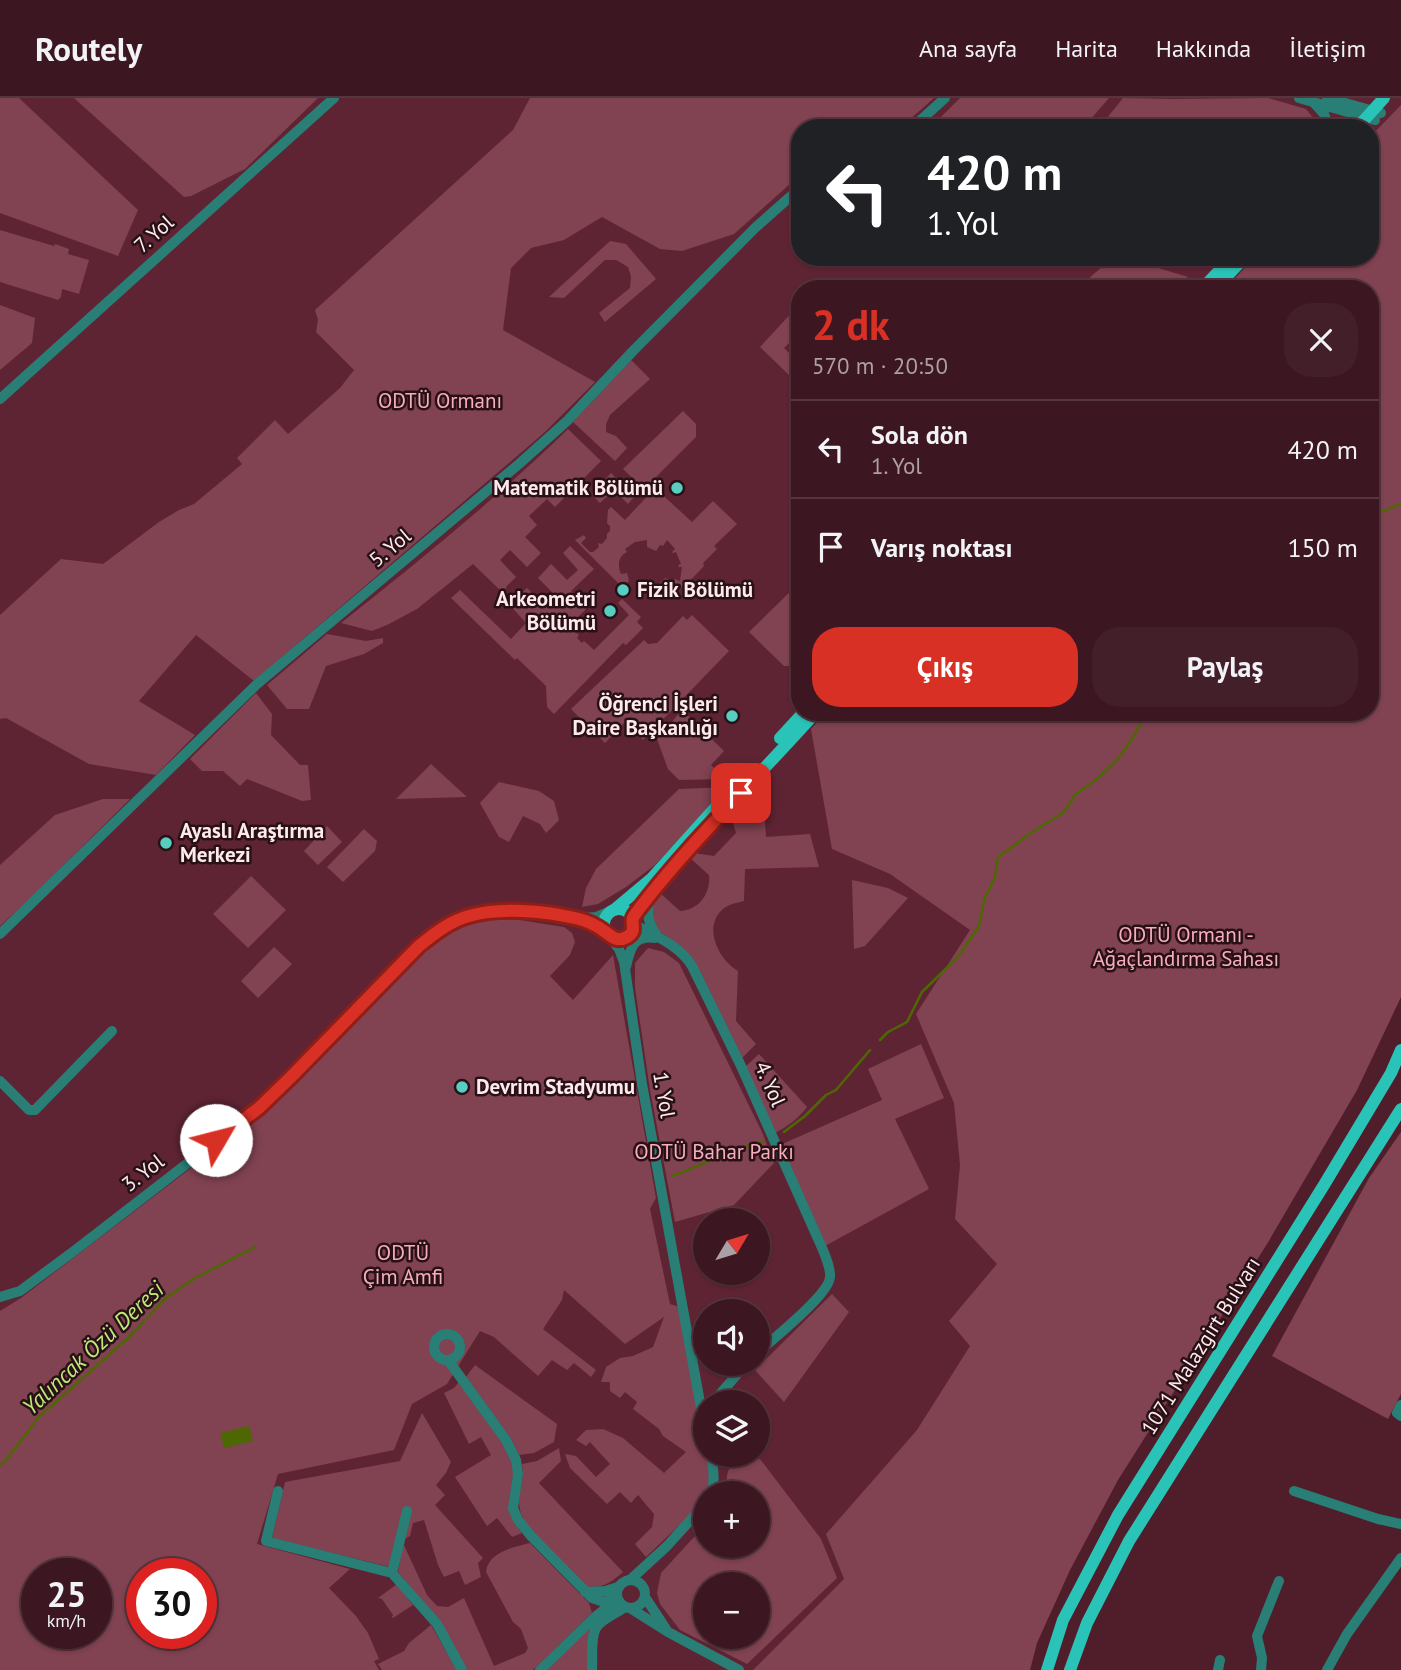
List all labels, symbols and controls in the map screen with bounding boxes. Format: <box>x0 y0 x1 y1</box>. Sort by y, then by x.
text: Routely <box>35 27 142 70</box>
text: Ana sayfa <box>919 33 1017 64</box>
text: Harita <box>1055 33 1118 64</box>
text: Hakkında <box>1156 33 1251 64</box>
text: İletişim <box>1289 33 1366 64</box>
text: 420 m <box>927 140 1062 204</box>
icon: left <box>812 147 903 238</box>
text: 1. Yol <box>927 202 998 244</box>
street label: 7. Yol <box>128 209 179 258</box>
text: 2 dk <box>812 297 890 352</box>
button: close <box>1284 303 1358 377</box>
text: 570 m · 20:50 <box>812 351 948 380</box>
park label: ODTÜ Ormanı <box>378 387 502 414</box>
text: Sola dön <box>871 418 968 451</box>
icon: left <box>812 430 850 468</box>
text: 420 m <box>1287 433 1358 466</box>
text: 1. Yol <box>871 451 922 480</box>
place label: Matematik Bölümü <box>493 474 663 501</box>
marker: Matematik Bölümü <box>669 480 685 496</box>
street label: 5. Yol <box>363 522 416 573</box>
icon: arrive <box>812 528 850 566</box>
text: Varış noktası <box>871 531 1013 564</box>
text: 150 m <box>1287 531 1358 564</box>
place label: Fizik Bölümü <box>637 576 753 603</box>
marker: Fizik Bölümü <box>615 582 631 598</box>
place label: Arkeometri Bölümü <box>496 585 596 636</box>
marker: Arkeometri Bölümü <box>602 603 618 619</box>
button: Çıkış <box>812 627 1078 707</box>
button: Paylaş <box>1092 627 1358 707</box>
place label: Öğrenci İşleri Daire Başkanlığı <box>572 690 718 741</box>
marker: Öğrenci İşleri Daire Başkanlığı <box>724 708 740 724</box>
pin <box>711 763 771 823</box>
icon: arrive <box>722 774 760 812</box>
place label: Ayaslı Araştırma Merkezi <box>180 817 324 868</box>
marker: Ayaslı Araştırma Merkezi <box>158 835 174 851</box>
park label: ODTÜ Ormanı - Ağaçlandırma Sahası <box>1093 921 1279 972</box>
street label: 4. Yol <box>749 1057 792 1111</box>
street label: 1. Yol <box>647 1070 682 1120</box>
place label: Devrim Stadyumu <box>476 1073 635 1100</box>
marker: Devrim Stadyumu <box>454 1079 470 1095</box>
position arrow <box>179 1103 253 1177</box>
park label: ODTÜ Bahar Parkı <box>634 1138 794 1165</box>
street label: 3. Yol <box>116 1148 169 1198</box>
north arrow <box>693 1208 770 1284</box>
map controls <box>693 1208 770 1649</box>
park label: ODTÜ Çim Amfi <box>363 1239 443 1290</box>
street label: 1071 Malazgirt Bulvarı <box>1135 1252 1266 1440</box>
water label: Yalıncak Özü Deresi <box>16 1274 170 1421</box>
button: sound <box>693 1299 770 1376</box>
button: layers <box>693 1390 770 1467</box>
button: + <box>693 1481 770 1558</box>
speed limit sign: 30 <box>126 1558 217 1649</box>
text: 25 <box>47 1571 86 1617</box>
button: − <box>693 1572 770 1649</box>
text: km/h <box>47 1609 86 1632</box>

